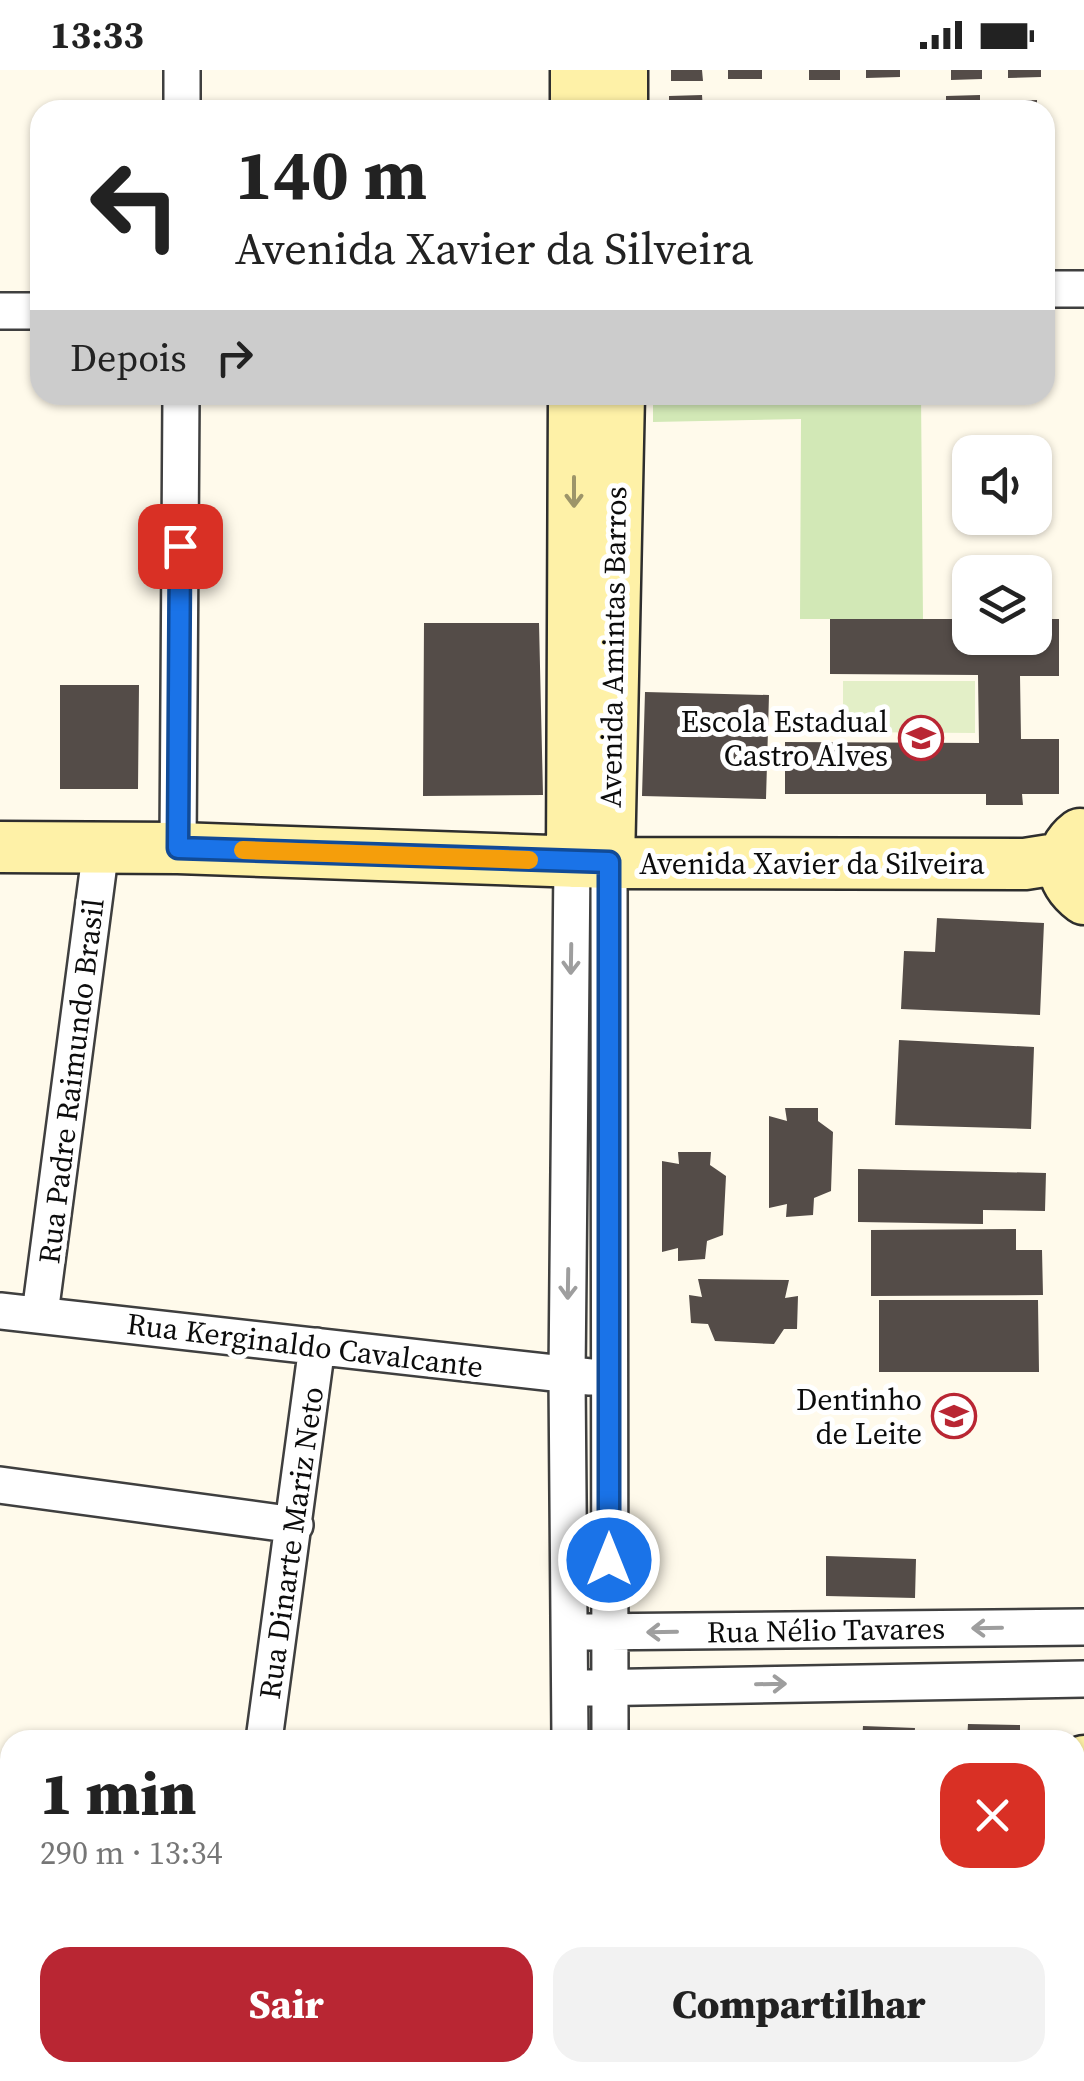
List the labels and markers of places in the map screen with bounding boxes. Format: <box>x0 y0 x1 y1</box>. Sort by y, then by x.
pin <box>138 504 223 589</box>
place label: Escola Estadual Castro Alves <box>681 701 888 776</box>
school or university icon: Escola Estadual Castro Alves <box>898 715 944 761</box>
place label: Dentinho de Leite <box>796 1379 922 1454</box>
school or university icon: Dentinho de Leite <box>931 1393 977 1439</box>

